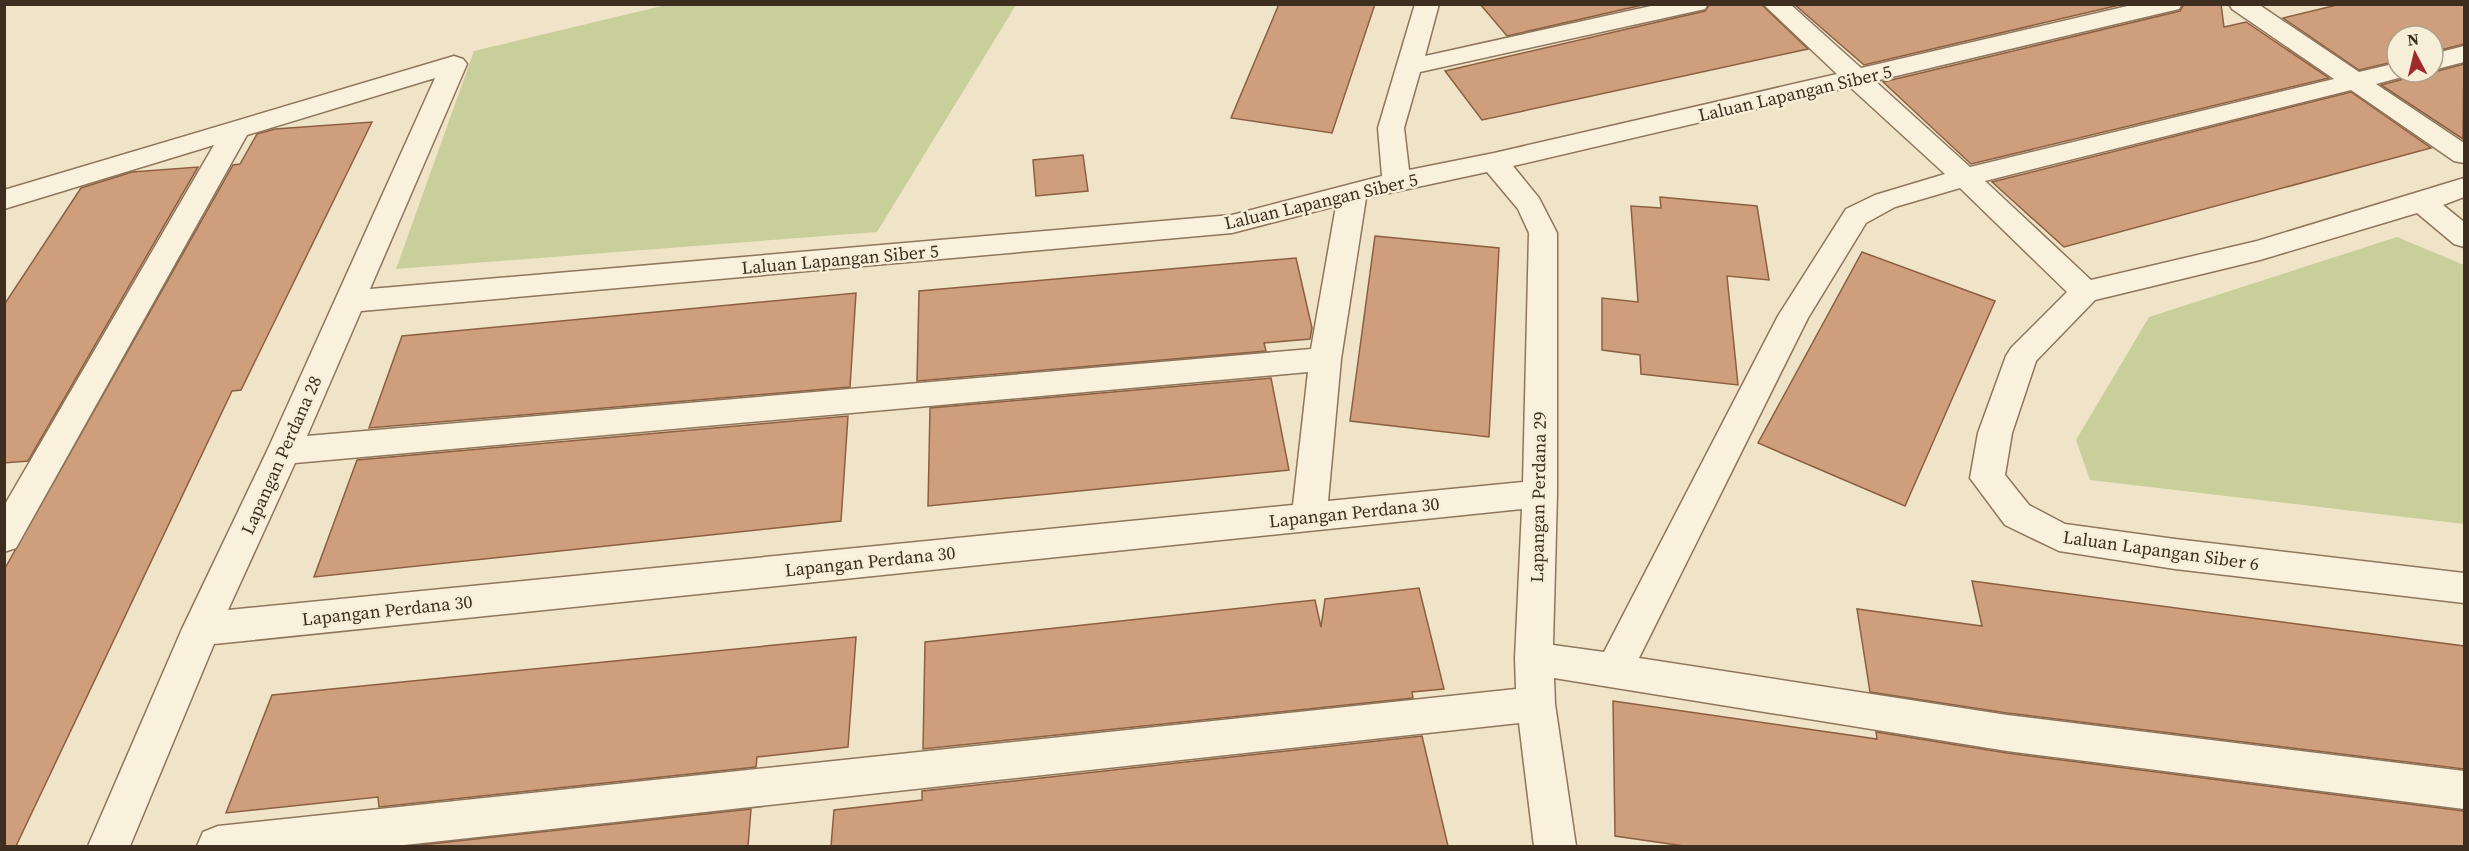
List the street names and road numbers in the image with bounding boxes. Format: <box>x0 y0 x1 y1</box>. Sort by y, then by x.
street label: Laluan Lapangan Siber 5 <box>1696 59 1894 127</box>
street label: Laluan Lapangan Siber 5 <box>1222 167 1420 235</box>
street label: Laluan Lapangan Siber 5 <box>740 238 940 280</box>
street label: Lapangan Perdana 28 <box>235 372 327 538</box>
street label: Lapangan Perdana 29 <box>1524 411 1552 583</box>
street label: Lapangan Perdana 30 <box>1267 491 1441 533</box>
street label: Laluan Lapangan Siber 6 <box>2061 524 2261 576</box>
street label: Lapangan Perdana 30 <box>783 540 957 582</box>
street label: Lapangan Perdana 30 <box>300 589 474 631</box>

